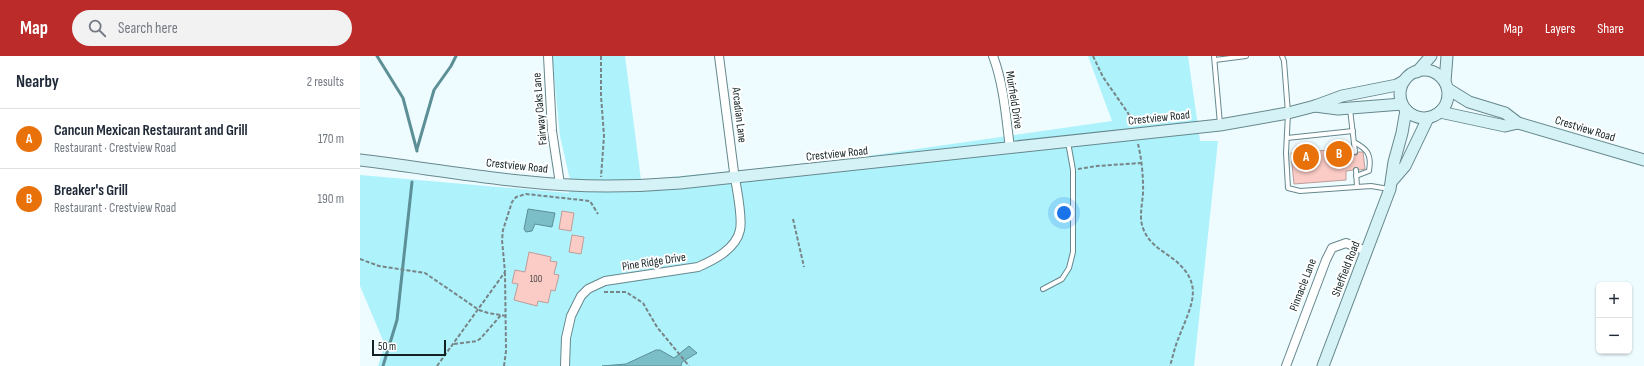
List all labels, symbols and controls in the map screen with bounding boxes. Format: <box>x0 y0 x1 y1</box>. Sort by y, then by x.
search box <box>72 10 352 46</box>
text: Map <box>20 17 48 40</box>
icon: search <box>86 17 108 39</box>
text: Search here <box>118 19 178 38</box>
text: Map <box>1503 20 1523 37</box>
text: Layers <box>1545 20 1575 37</box>
text: Share <box>1597 20 1624 37</box>
street label: Muirfield Drive <box>1002 70 1026 130</box>
text: Nearby <box>16 72 59 92</box>
street label: Fairway Oaks Lane <box>529 72 551 146</box>
text: 2 results <box>307 74 344 90</box>
street label: Arcadian Lane <box>728 85 750 144</box>
street label: Crestview Road <box>1127 107 1191 129</box>
street label: Crestview Road <box>1553 113 1617 145</box>
text: Cancun Mexican Restaurant and Grill <box>54 121 248 140</box>
text: A <box>26 131 32 147</box>
text: 170 m <box>318 131 344 147</box>
pin: B <box>1326 139 1352 169</box>
text: Restaurant · Crestview Road <box>54 140 176 156</box>
pin: A <box>1293 142 1319 172</box>
street label: Crestview Road <box>805 143 869 165</box>
street label: Crestview Road <box>485 155 549 177</box>
text: Breaker's Grill <box>54 181 128 200</box>
text: B <box>26 191 32 207</box>
text: 190 m <box>317 191 344 207</box>
text: Restaurant · Crestview Road <box>54 200 176 216</box>
your location <box>1054 203 1074 223</box>
street label: Sheffield Road <box>1329 239 1363 299</box>
street label: Pine Ridge Drive <box>621 250 687 274</box>
street label: Pinnacle Lane <box>1286 256 1320 313</box>
house number: 100 <box>530 273 542 285</box>
map controls <box>1596 282 1632 354</box>
button: + <box>1596 282 1632 318</box>
button: − <box>1596 318 1632 354</box>
scale bar <box>372 338 446 357</box>
text: 50 m <box>378 340 396 353</box>

